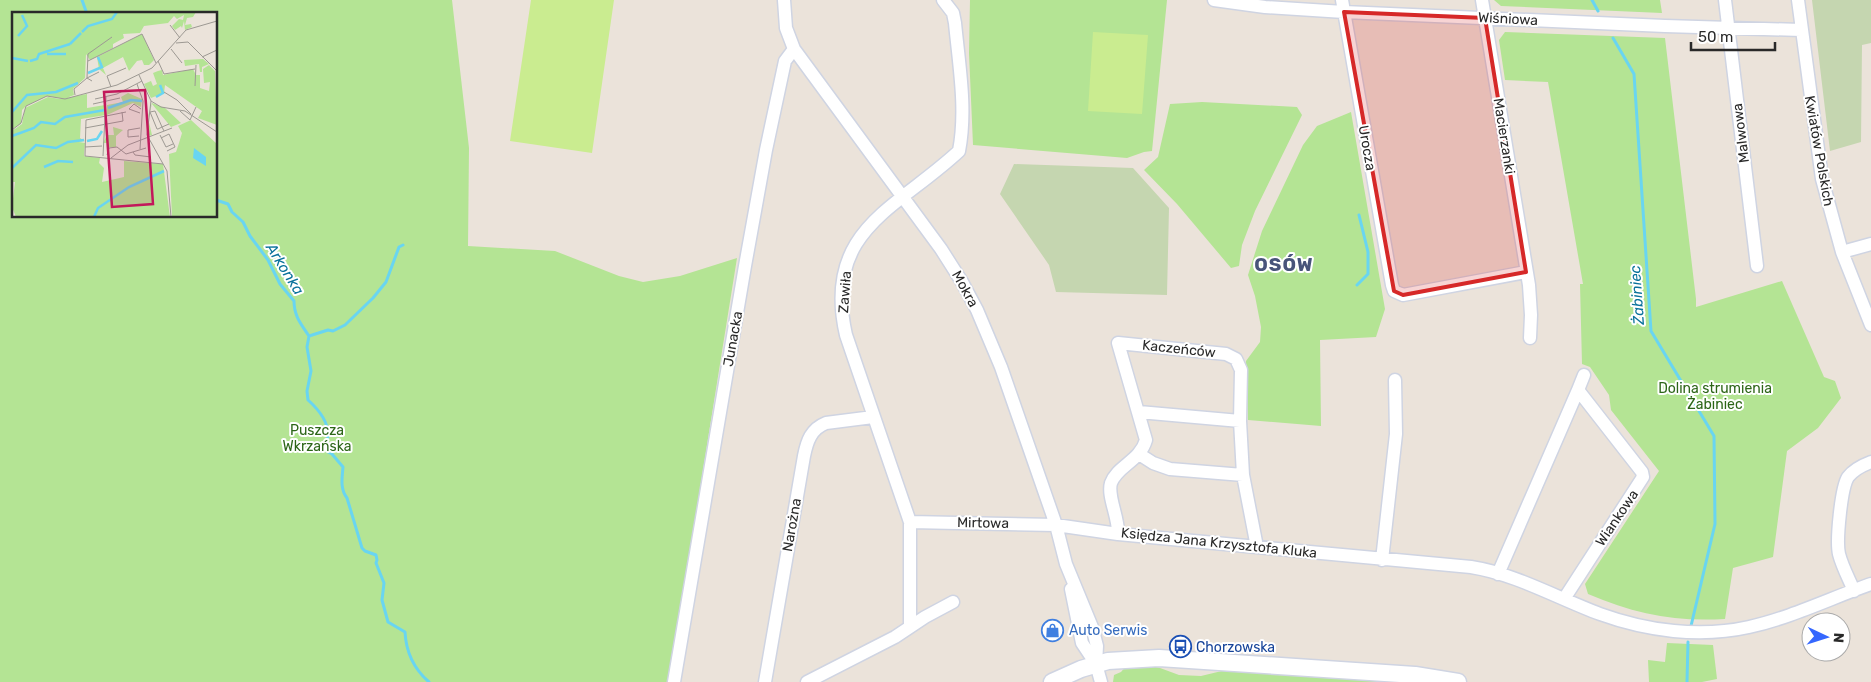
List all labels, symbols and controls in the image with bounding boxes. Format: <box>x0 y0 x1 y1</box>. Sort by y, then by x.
street label: Wiśniowa <box>1477 9 1539 29</box>
inset map <box>12 12 218 218</box>
scale bar <box>1691 20 1775 52</box>
text: 50 m <box>1698 28 1733 46</box>
street label: Kwiatów Polskich <box>1801 94 1837 208</box>
street label: Macierzanki <box>1490 97 1518 175</box>
street label: Malwowa <box>1729 102 1753 164</box>
street label: Urocza <box>1355 124 1379 172</box>
water label: Arkonka <box>262 239 308 298</box>
district label: OSÓW <box>1254 253 1314 276</box>
water label: Żabiniec <box>1626 265 1648 326</box>
street label: Mokra <box>948 268 982 310</box>
street label: Zawiła <box>835 270 855 314</box>
street label: Junacka <box>720 310 746 368</box>
street label: Kaczeńców <box>1141 337 1217 361</box>
park label: Dolina strumienia Żabiniec <box>1658 380 1772 413</box>
park label: Puszcza Wkrzańska <box>282 422 352 455</box>
street label: Wiankowa <box>1592 487 1642 549</box>
street label: Narożna <box>779 497 805 553</box>
street label: Mirtowa <box>957 514 1009 532</box>
street label: Księdza Jana Krzysztofa Kluka <box>1120 524 1318 562</box>
north arrow <box>1801 612 1851 662</box>
shop icon: Auto Serwis <box>1041 618 1065 642</box>
place label: Auto Serwis <box>1069 622 1147 639</box>
text: N <box>1830 632 1847 643</box>
bus stop icon: Chorzowska <box>1168 635 1192 659</box>
place label: Chorzowska <box>1196 639 1275 656</box>

